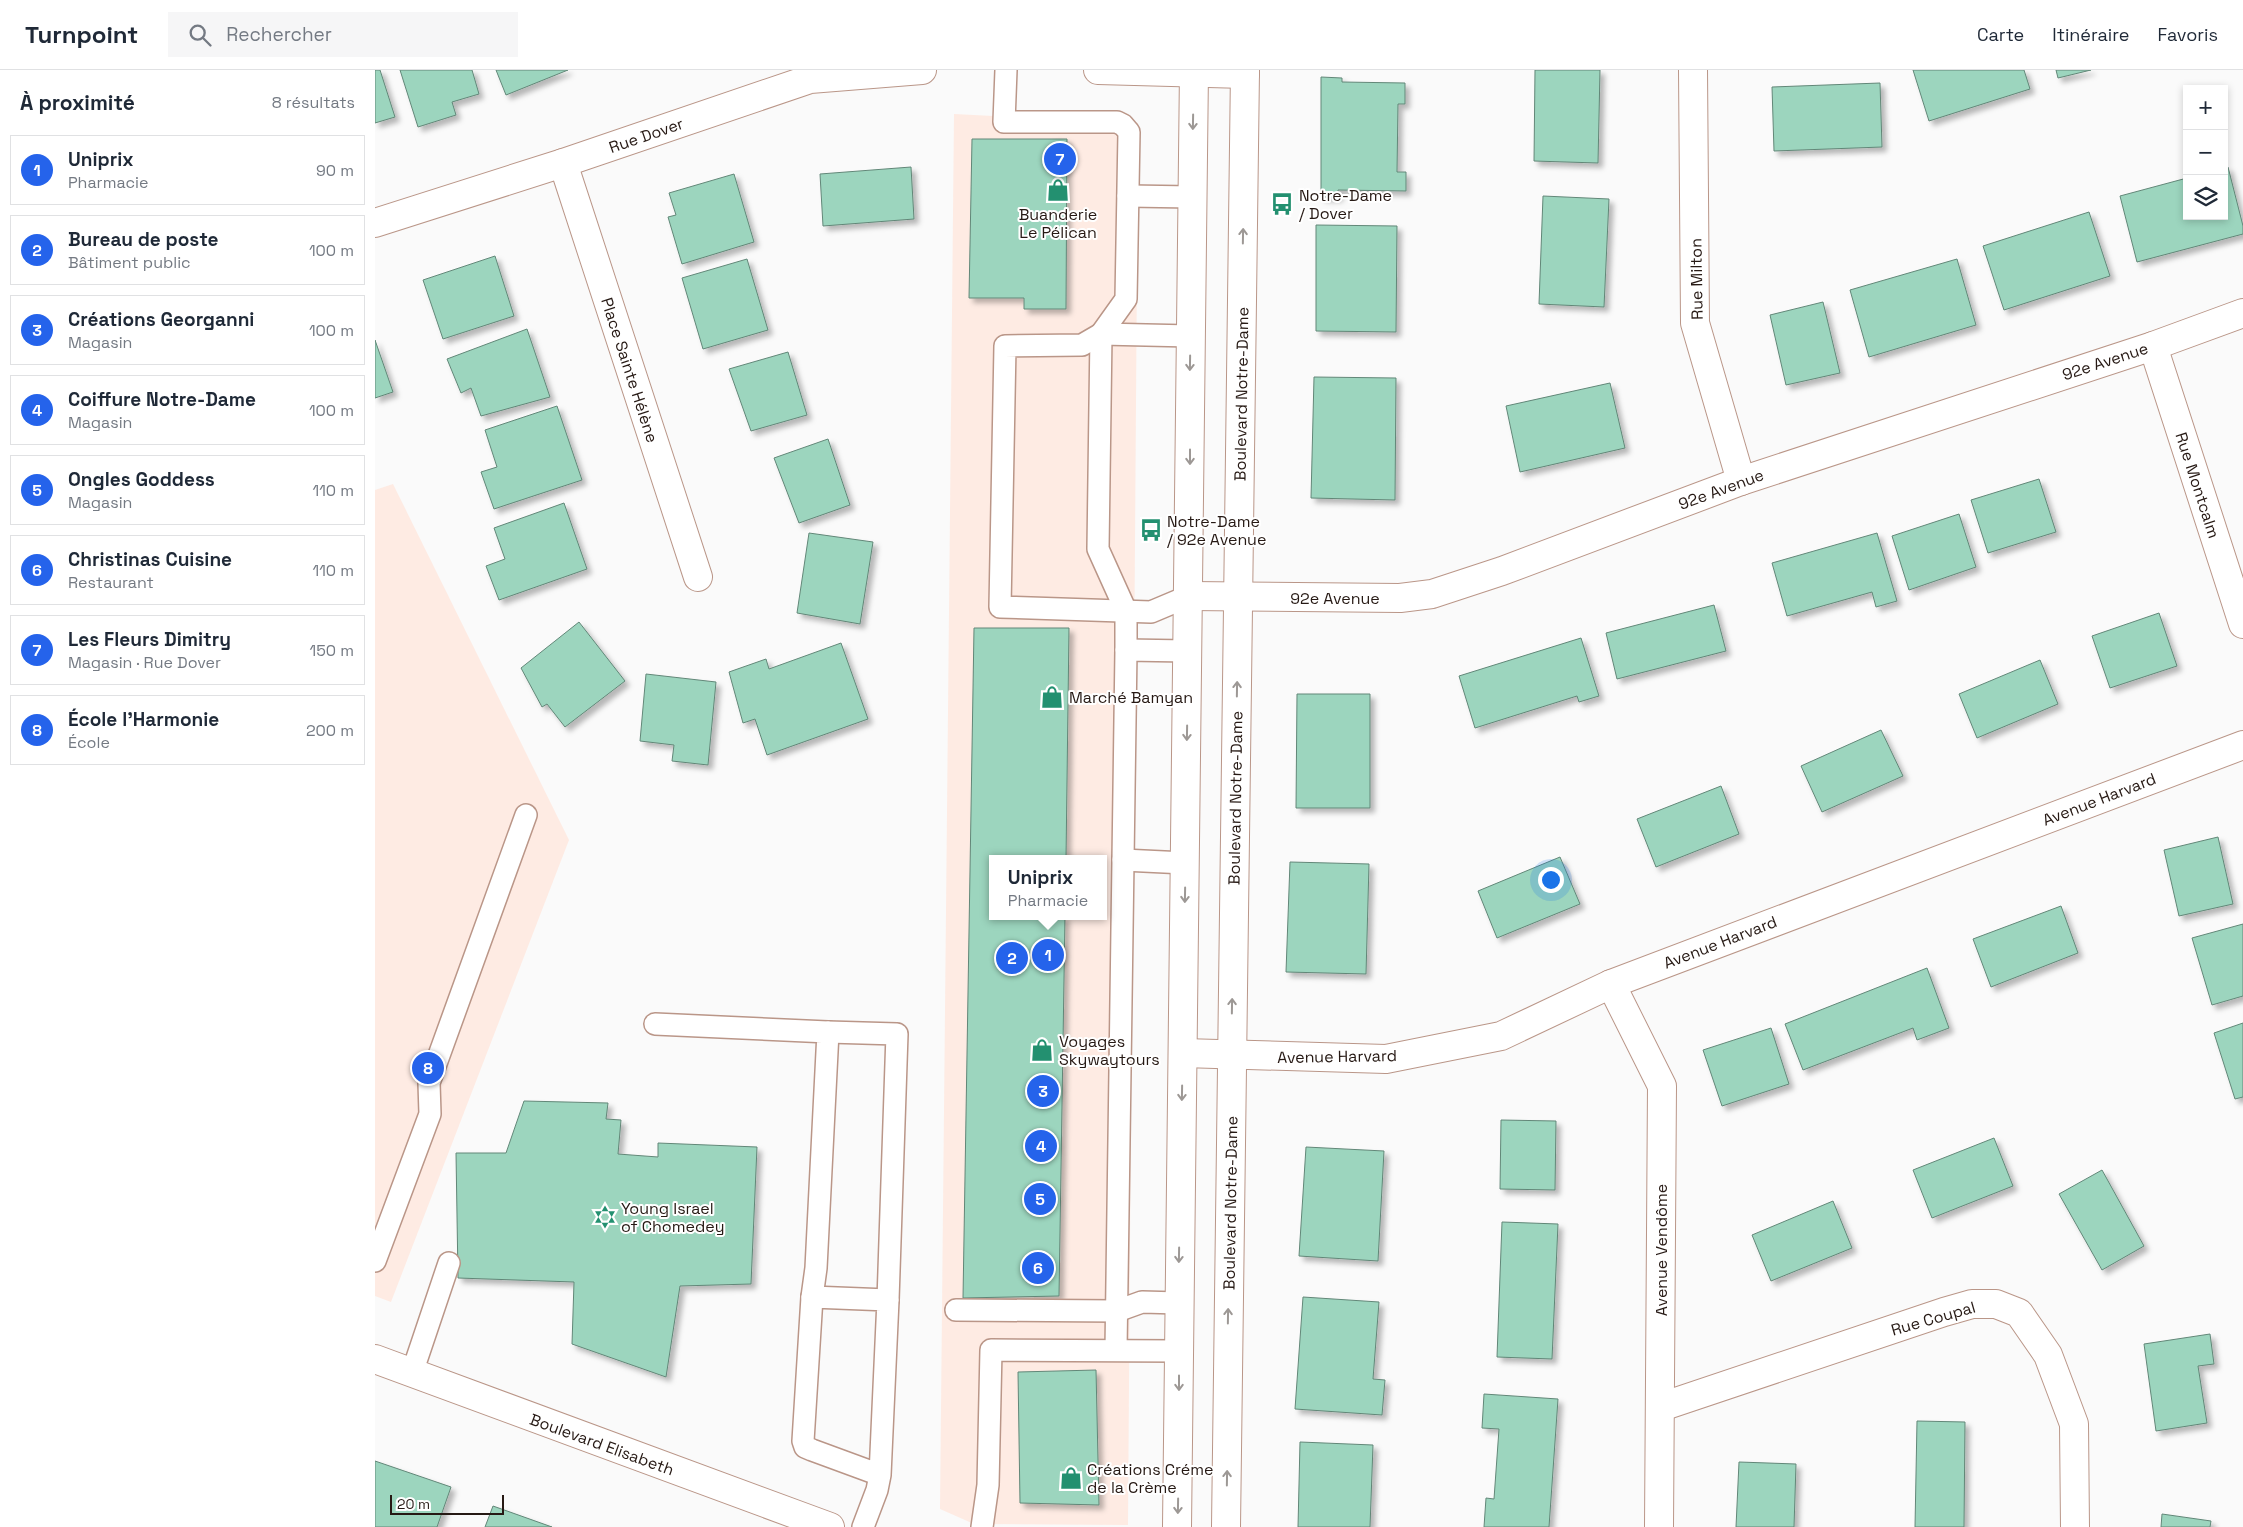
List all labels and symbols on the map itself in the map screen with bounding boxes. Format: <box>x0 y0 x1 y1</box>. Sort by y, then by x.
street label: Rue Dover <box>606 113 686 158</box>
one-way arrow <box>1189 114 1198 130</box>
pin: 7 <box>1044 140 1076 178</box>
shop icon: Buanderie Le Pélican <box>1045 177 1071 203</box>
place label: Notre-Dame / Dover <box>1299 185 1392 224</box>
bus stop icon: Notre-Dame / Dover <box>1269 191 1295 217</box>
place label: Buanderie Le Pélican <box>1019 204 1097 243</box>
one-way arrow <box>1238 228 1248 244</box>
street label: Rue Milton <box>1685 238 1708 320</box>
street label: Place Sainte Hélène <box>596 295 663 445</box>
street label: Boulevard Notre-Dame <box>1229 307 1254 481</box>
street label: 92e Avenue <box>2059 338 2151 385</box>
one-way arrow <box>1185 354 1195 371</box>
street label: Rue Montcalm <box>2170 429 2225 541</box>
one-way arrow <box>1185 449 1194 465</box>
street label: 92e Avenue <box>1676 464 1767 515</box>
place label: Notre-Dame / 92e Avenue <box>1167 511 1266 550</box>
bus stop icon: Notre-Dame / 92e Avenue <box>1138 517 1164 543</box>
street label: 92e Avenue <box>1290 588 1380 609</box>
one-way arrow <box>1232 681 1241 697</box>
shop icon: Marché Bamyan <box>1039 684 1065 710</box>
place label: Marché Bamyan <box>1069 687 1193 708</box>
street label: Boulevard Notre-Dame <box>1223 711 1248 885</box>
one-way arrow <box>1182 724 1192 740</box>
street label: Avenue Harvard <box>2039 768 2159 831</box>
your location <box>1538 867 1564 893</box>
one-way arrow <box>1180 886 1190 903</box>
street label: Avenue Harvard <box>1660 911 1780 974</box>
pin: 1 <box>1032 936 1064 974</box>
pin: 2 <box>996 939 1028 977</box>
one-way arrow <box>1227 999 1237 1015</box>
place label: Voyages Skywaytours <box>1059 1031 1160 1070</box>
shop icon: Voyages Skywaytours <box>1029 1037 1055 1063</box>
street label: Avenue Harvard <box>1277 1045 1397 1068</box>
pin: 8 <box>412 1049 444 1087</box>
pin: 3 <box>1027 1072 1059 1110</box>
one-way arrow <box>1177 1084 1187 1100</box>
street label: Boulevard Notre-Dame <box>1218 1116 1243 1290</box>
pin: 4 <box>1025 1127 1057 1165</box>
pin: 5 <box>1024 1180 1056 1218</box>
street label: Avenue Vendôme <box>1651 1184 1672 1316</box>
place label: Young Israel of Chomedey <box>621 1198 725 1237</box>
synagogue icon: Young Israel of Chomedey <box>592 1204 618 1230</box>
one-way arrow <box>1174 1246 1184 1263</box>
pin: 6 <box>1022 1249 1054 1287</box>
street label: Rue Coupal <box>1888 1296 1978 1341</box>
one-way arrow <box>1223 1308 1233 1324</box>
one-way arrow <box>1174 1374 1184 1391</box>
street label: Boulevard Elisabeth <box>527 1409 677 1480</box>
place label: Créations Créme de la Crème <box>1087 1459 1213 1498</box>
shop icon: Créations Créme de la Crème <box>1058 1465 1084 1491</box>
one-way arrow <box>1222 1471 1231 1487</box>
scale bar <box>390 1492 504 1515</box>
one-way arrow <box>1173 1498 1183 1514</box>

